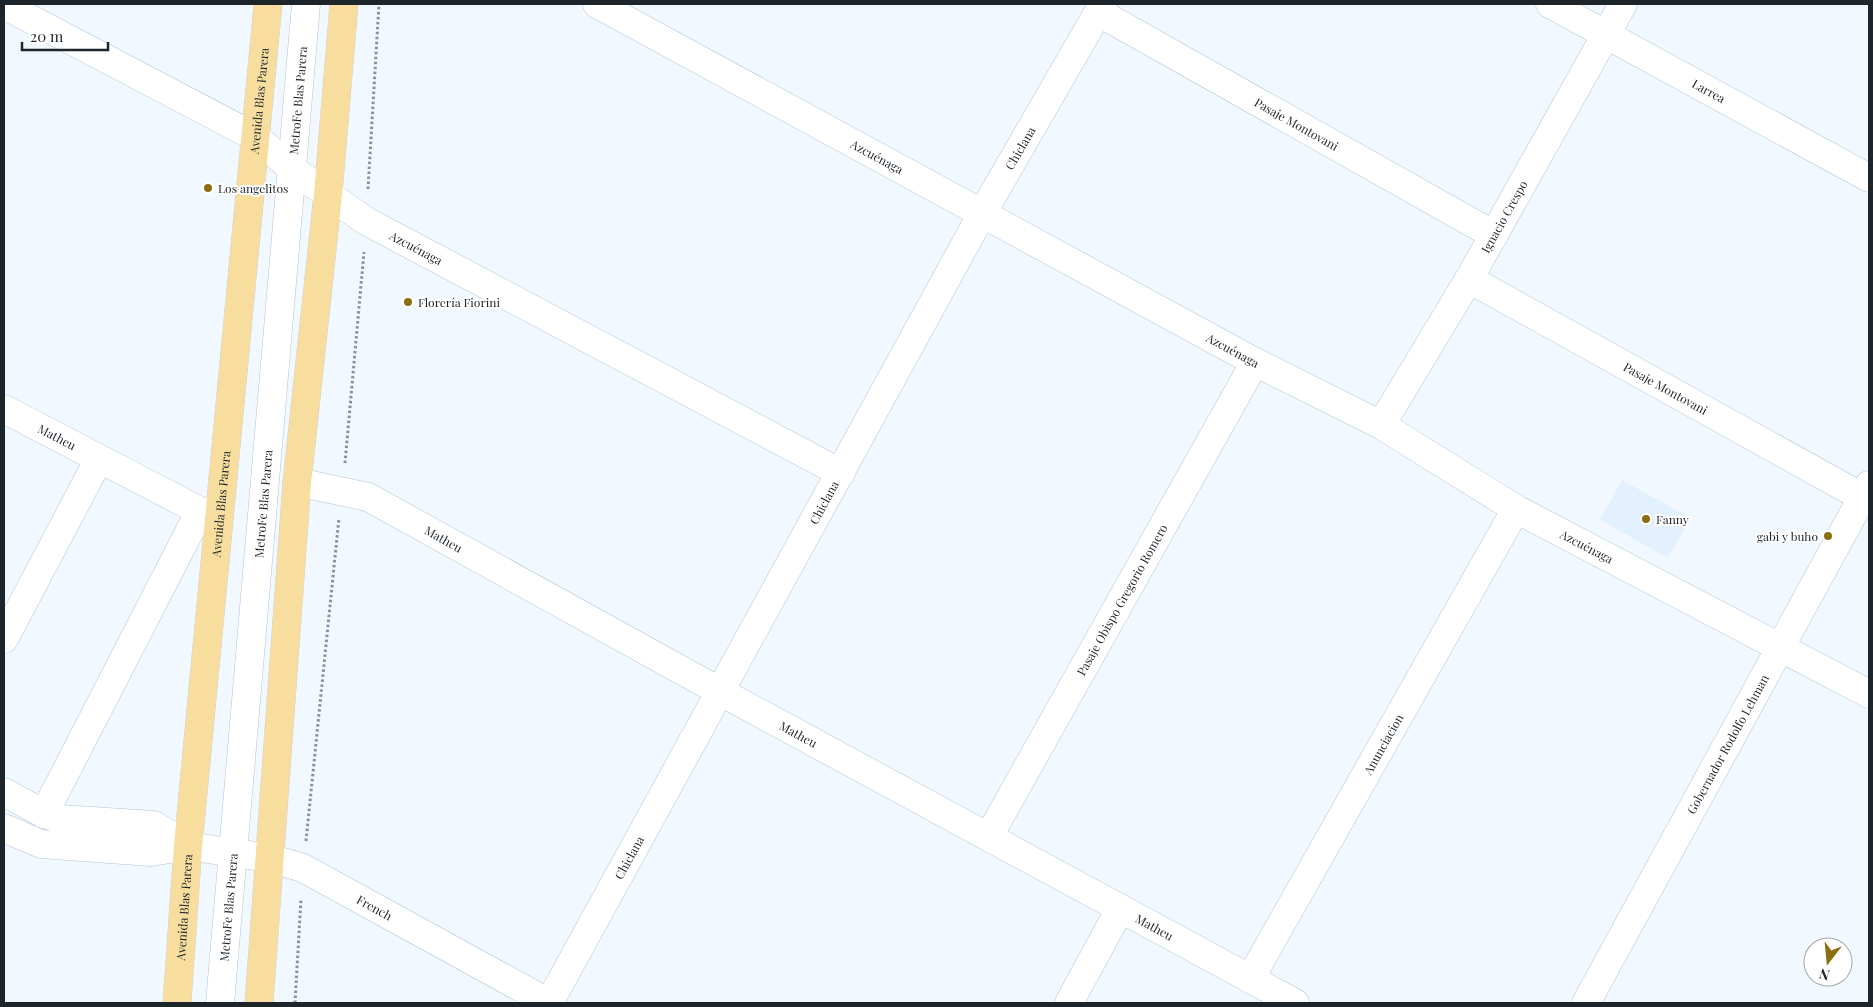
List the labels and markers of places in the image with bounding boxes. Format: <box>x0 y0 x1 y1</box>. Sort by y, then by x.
place label: Los angelitos <box>218 180 288 196</box>
marker: Los angelitos <box>202 182 214 194</box>
place label: Florería Fiorini <box>418 294 500 310</box>
marker: Florería Fiorini <box>402 296 414 308</box>
place label: Fanny <box>1656 511 1689 527</box>
marker: Fanny <box>1640 513 1652 525</box>
place label: gabi y buho <box>1757 528 1818 544</box>
marker: gabi y buho <box>1822 530 1834 542</box>

